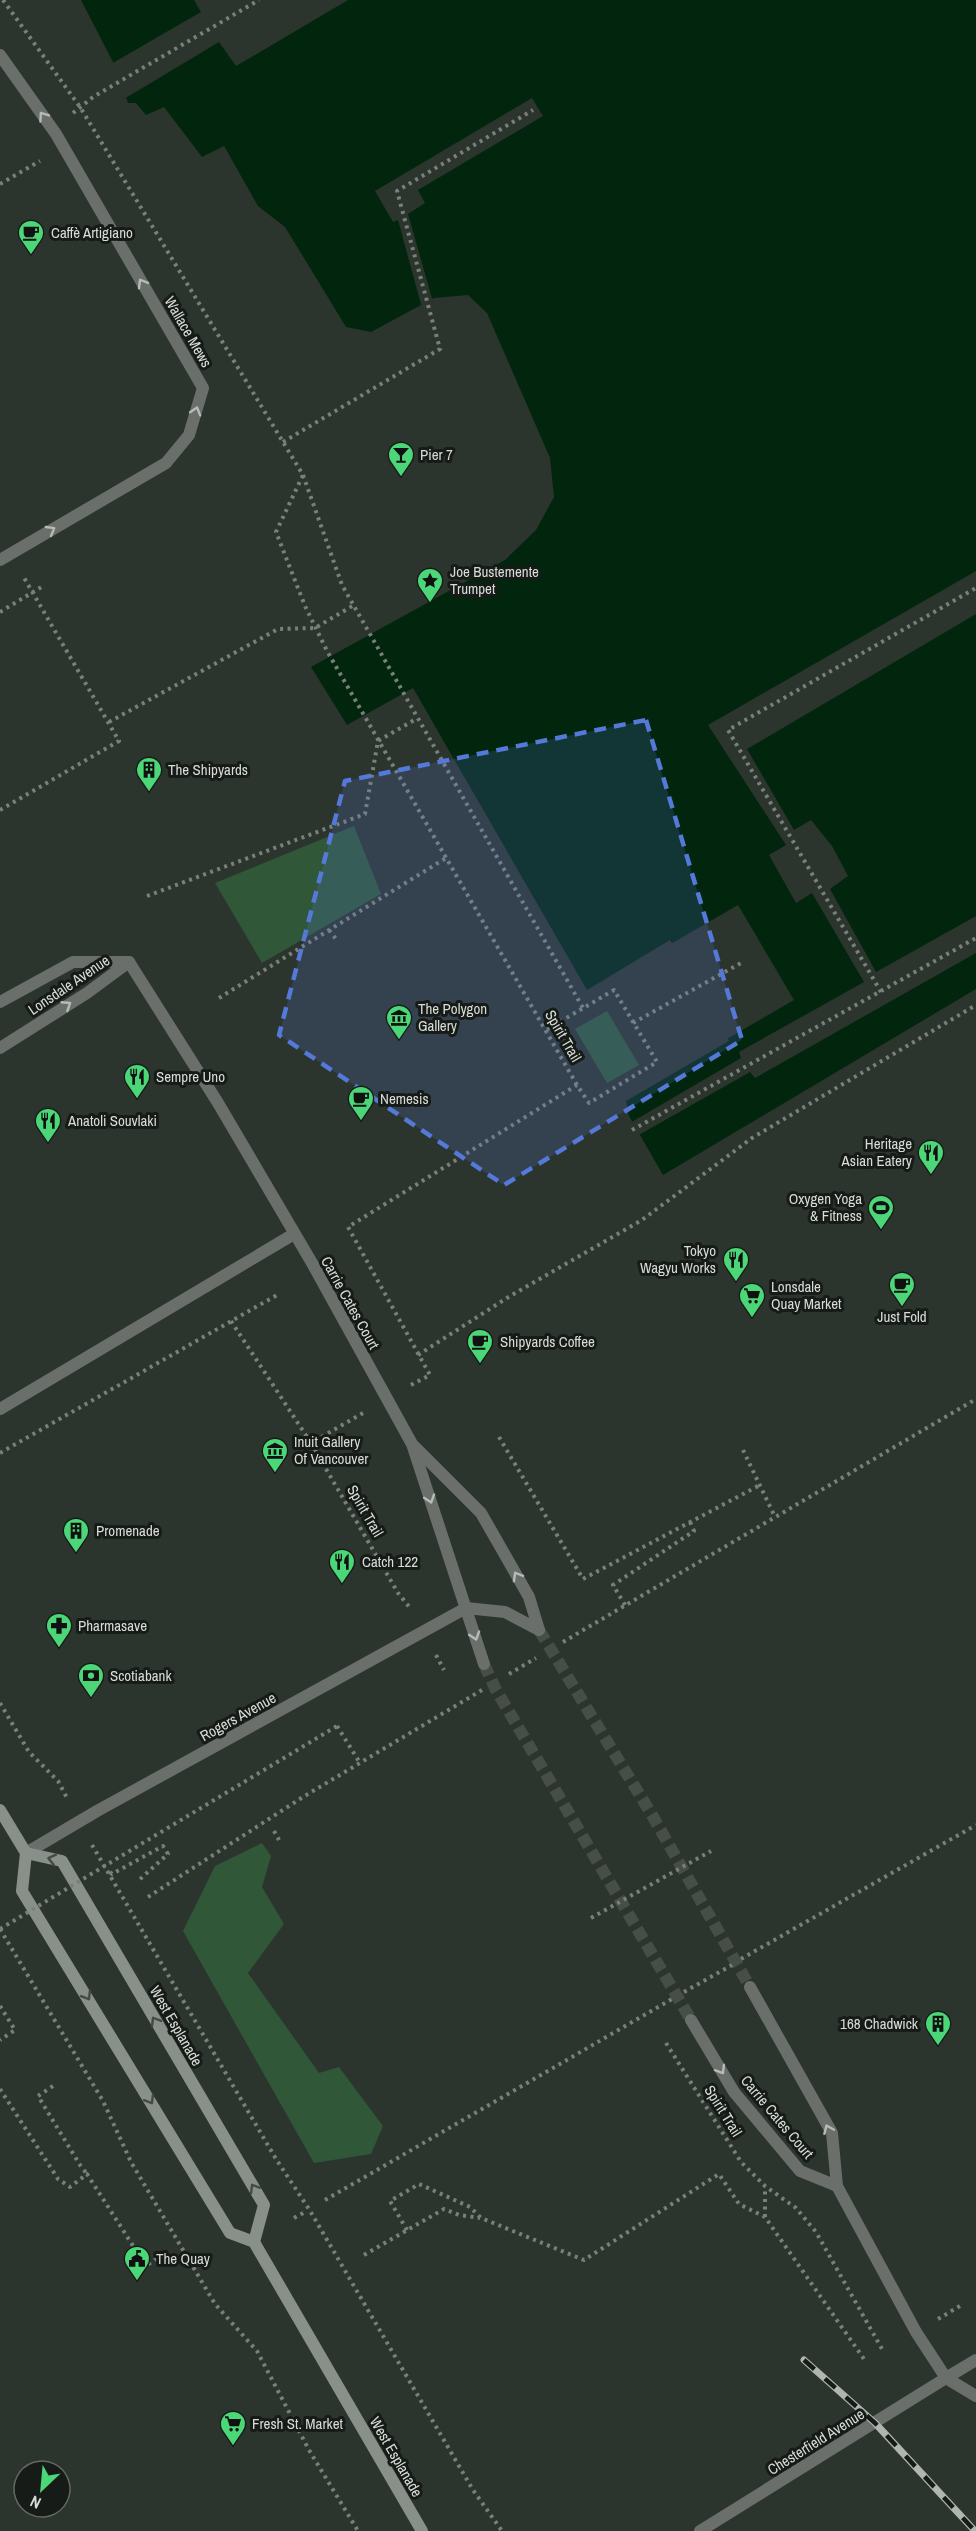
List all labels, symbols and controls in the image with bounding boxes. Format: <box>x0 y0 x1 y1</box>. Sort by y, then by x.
one-way arrow <box>39 111 50 122</box>
cafe icon: Caffè Artigiano <box>16 218 46 256</box>
place label: Caffè Artigiano <box>51 222 133 243</box>
one-way arrow <box>138 279 150 289</box>
street label: Wallace Mews <box>160 292 217 371</box>
one-way arrow <box>189 406 201 417</box>
bar icon: Pier 7 <box>386 440 416 478</box>
place label: Pier 7 <box>420 444 453 465</box>
one-way arrow <box>44 526 55 538</box>
place label: Joe Bustemente Trumpet <box>450 561 539 599</box>
place icon: Joe Bustemente Trumpet <box>415 566 445 604</box>
building icon: The Shipyards <box>134 755 164 793</box>
place label: The Shipyards <box>168 759 248 780</box>
street label: Lonsdale Avenue <box>24 949 114 1020</box>
place label: The Polygon Gallery <box>418 998 487 1036</box>
one-way arrow <box>61 1001 71 1013</box>
museum icon: The Polygon Gallery <box>384 1003 414 1041</box>
street label: Spirit Trail <box>540 1006 587 1066</box>
restaurant icon: Sempre Uno <box>122 1062 152 1100</box>
place label: Sempre Uno <box>156 1066 225 1087</box>
cafe icon: Nemesis <box>346 1084 376 1122</box>
place label: Nemesis <box>380 1088 429 1109</box>
restaurant icon: Anatoli Souvlaki <box>33 1106 63 1144</box>
place label: Anatoli Souvlaki <box>67 1110 157 1131</box>
place label: Heritage Asian Eatery <box>841 1133 913 1171</box>
restaurant icon: Heritage Asian Eatery <box>916 1138 946 1176</box>
place label: Oxygen Yoga & Fitness <box>789 1188 862 1226</box>
sports icon: Oxygen Yoga & Fitness <box>866 1193 896 1231</box>
place label: Tokyo Wagyu Works <box>640 1240 716 1278</box>
restaurant icon: Tokyo Wagyu Works <box>721 1245 751 1283</box>
street label: Carrie Cates Court <box>316 1253 385 1353</box>
cafe icon: Just Fold <box>887 1270 917 1308</box>
place label: Lonsdale Quay Market <box>771 1276 842 1314</box>
supermarket icon: Lonsdale Quay Market <box>737 1281 767 1319</box>
place label: Just Fold <box>877 1306 927 1327</box>
cafe icon: Shipyards Coffee <box>465 1327 495 1365</box>
place label: Shipyards Coffee <box>500 1331 595 1352</box>
place label: Inuit Gallery Of Vancouver <box>294 1431 368 1469</box>
museum icon: Inuit Gallery Of Vancouver <box>260 1436 290 1474</box>
street label: Spirit Trail <box>342 1481 389 1541</box>
one-way arrow <box>423 1493 435 1504</box>
building icon: Promenade <box>61 1516 91 1554</box>
place label: Promenade <box>96 1520 160 1541</box>
restaurant icon: Catch 122 <box>327 1547 357 1585</box>
place label: Catch 122 <box>362 1551 418 1572</box>
one-way arrow <box>513 1572 525 1582</box>
pharmacy icon: Pharmasave <box>44 1611 74 1649</box>
place label: Pharmasave <box>78 1615 147 1636</box>
one-way arrow <box>467 1630 480 1641</box>
bank icon: Scotiabank <box>76 1661 106 1699</box>
place label: Scotiabank <box>110 1665 172 1686</box>
street label: Rogers Avenue <box>196 1687 280 1746</box>
one-way arrow <box>48 1853 58 1866</box>
street label: West Esplanade <box>145 1982 208 2070</box>
one-way arrow <box>80 1990 91 2000</box>
building icon: 168 Chadwick <box>923 2009 953 2047</box>
place label: 168 Chadwick <box>840 2013 919 2034</box>
one-way arrow <box>150 2017 162 2027</box>
one-way arrow <box>714 2064 725 2074</box>
street label: Carrie Cates Court <box>736 2070 819 2163</box>
street label: Spirit Trail <box>699 2081 747 2140</box>
one-way arrow <box>143 2094 154 2104</box>
one-way arrow <box>823 2124 835 2135</box>
one-way arrow <box>250 2184 262 2194</box>
public building icon: The Quay <box>122 2244 152 2282</box>
place label: The Quay <box>156 2248 211 2269</box>
street label: Chesterfield Avenue <box>763 2403 868 2480</box>
supermarket icon: Fresh St. Market <box>218 2409 248 2447</box>
place label: Fresh St. Market <box>252 2413 343 2434</box>
street label: West Esplanade <box>365 2413 428 2501</box>
north arrow <box>12 2459 72 2519</box>
text: N <box>26 2491 45 2514</box>

